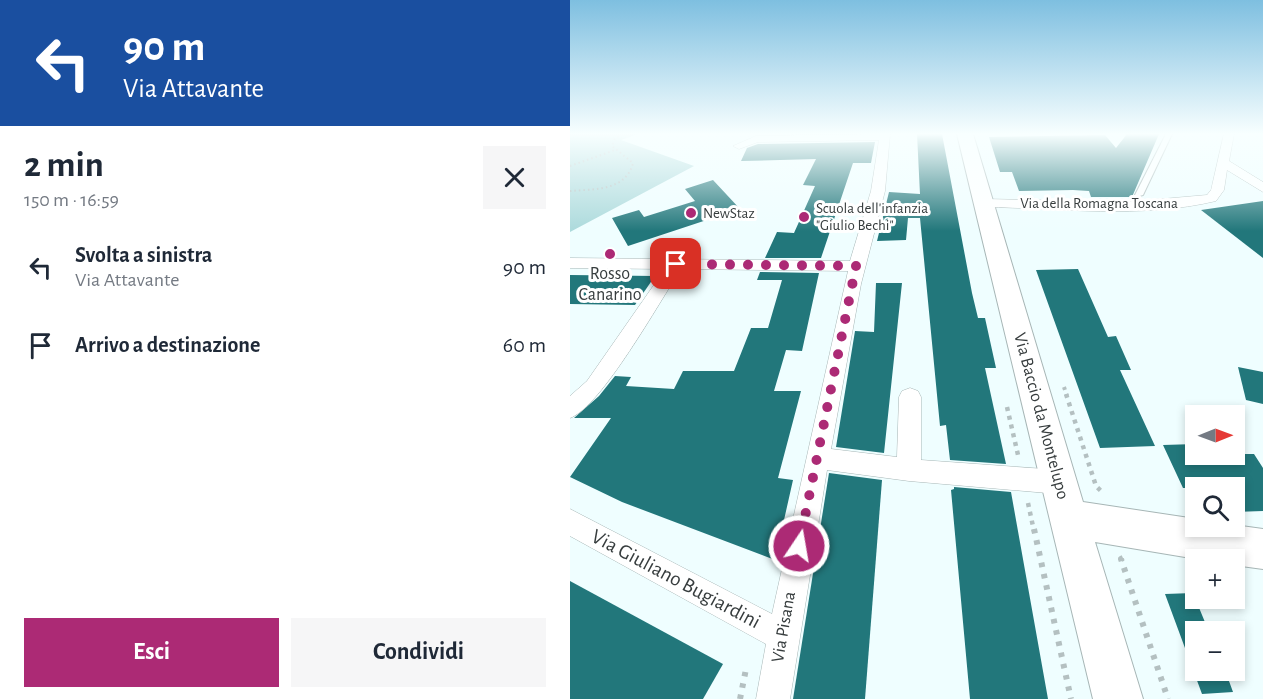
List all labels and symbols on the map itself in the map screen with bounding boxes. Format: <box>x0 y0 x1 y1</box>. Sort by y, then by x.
street label: Via della Romagna Toscana <box>1020 196 1178 211</box>
place label: Scuola dell'infanzia "Giulio Bechi" <box>816 201 928 233</box>
marker: NewStaz <box>684 206 698 220</box>
place label: NewStaz <box>703 206 755 221</box>
marker: Scuola dell'infanzia "Giulio Bechi" <box>797 210 811 224</box>
pin <box>650 238 701 289</box>
marker: Rosso Canarino <box>603 247 617 261</box>
place label: Rosso Canarino <box>578 265 642 304</box>
street label: Via Baccio da Montelupo <box>1010 331 1072 501</box>
north arrow <box>1185 405 1245 465</box>
position arrow <box>767 514 831 578</box>
street label: Via Giuliano Bugiardini <box>588 526 764 632</box>
street label: Via Pisana <box>769 590 799 664</box>

